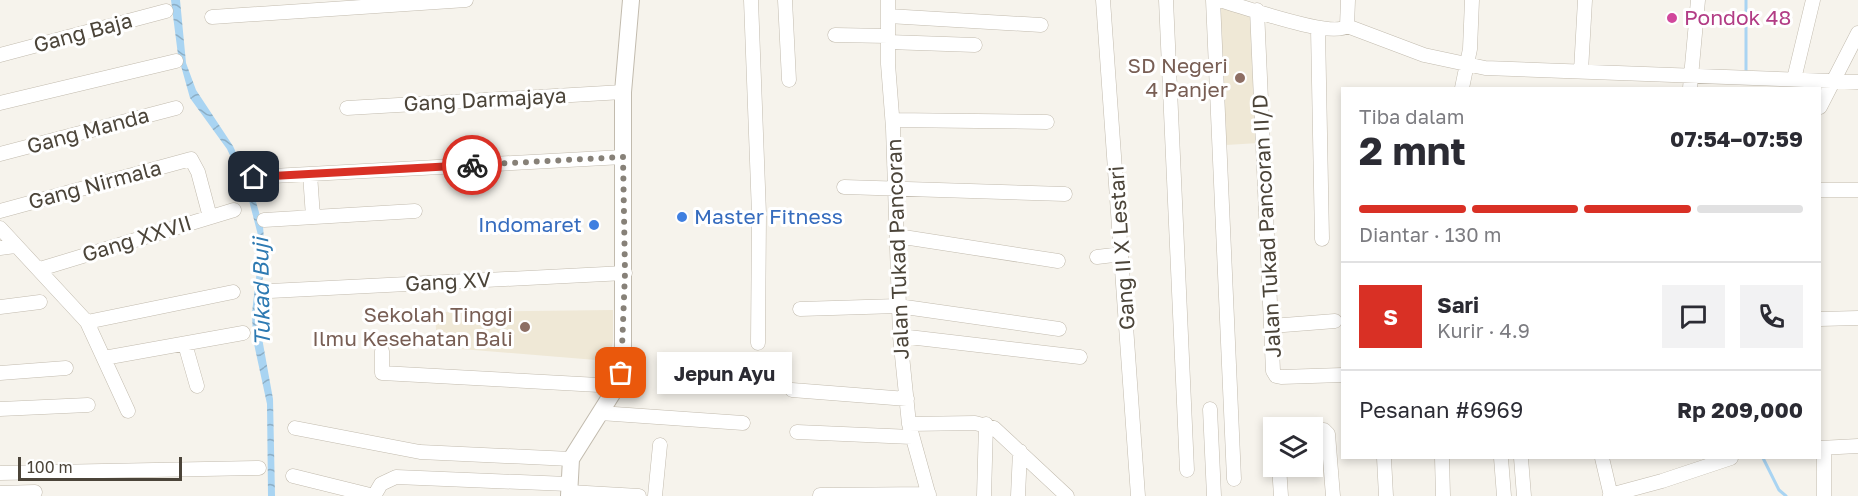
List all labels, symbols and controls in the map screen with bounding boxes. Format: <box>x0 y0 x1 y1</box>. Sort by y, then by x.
place label: Pondok 48 <box>1684 4 1791 30</box>
street label: Gang Baja <box>31 6 135 58</box>
marker: Pondok 48 <box>1665 11 1679 25</box>
place label: SD Negeri 4 Panjer <box>1128 52 1228 102</box>
marker: SD Negeri 4 Panjer <box>1233 71 1247 85</box>
street label: Gang Darmajaya <box>403 82 567 116</box>
street label: Jalan Tukad Pancoran II/D <box>1246 93 1286 359</box>
street label: Gang Manda <box>24 101 152 159</box>
text: Tiba dalam <box>1359 104 1464 128</box>
text: 07:54–07:59 <box>1670 125 1803 152</box>
text: 2 mnt <box>1359 127 1466 174</box>
courier <box>442 135 502 195</box>
street label: Jalan Tukad Pancoran <box>880 138 914 360</box>
icon: bike <box>456 149 489 182</box>
pin <box>228 151 279 202</box>
street label: Gang Nirmala <box>25 154 164 214</box>
icon: home <box>237 160 270 193</box>
street label: Gang II X Lestari <box>1102 165 1140 331</box>
place label: Master Fitness <box>694 203 843 229</box>
street label: Gang XXVII <box>79 209 195 267</box>
marker: Master Fitness <box>675 210 689 224</box>
place label: Indomaret <box>478 211 582 237</box>
marker: Indomaret <box>587 218 601 232</box>
text: Diantar · 130 m <box>1359 222 1501 246</box>
water label: Tukad Buji <box>246 234 275 346</box>
street label: Gang XV <box>404 266 492 296</box>
button: chat <box>1662 285 1725 348</box>
button: phone <box>1740 285 1803 348</box>
text: Sari <box>1437 291 1479 318</box>
place label: Sekolah Tinggi Ilmu Kesehatan Bali <box>312 301 513 351</box>
text: S <box>1383 303 1398 330</box>
text: Kurir · 4.9 <box>1437 318 1530 342</box>
marker: Sekolah Tinggi Ilmu Kesehatan Bali <box>518 320 532 334</box>
pin <box>595 347 646 398</box>
callout: Jepun Ayu <box>657 352 792 394</box>
icon: bag <box>604 356 637 389</box>
text: Jepun Ayu <box>674 361 775 385</box>
text: Pesanan #6969 <box>1359 396 1523 423</box>
text: Rp 209,000 <box>1677 396 1803 423</box>
map controls <box>1263 417 1323 477</box>
button: layers <box>1263 417 1323 477</box>
scale bar <box>18 454 182 482</box>
text: 100 m <box>27 457 73 477</box>

